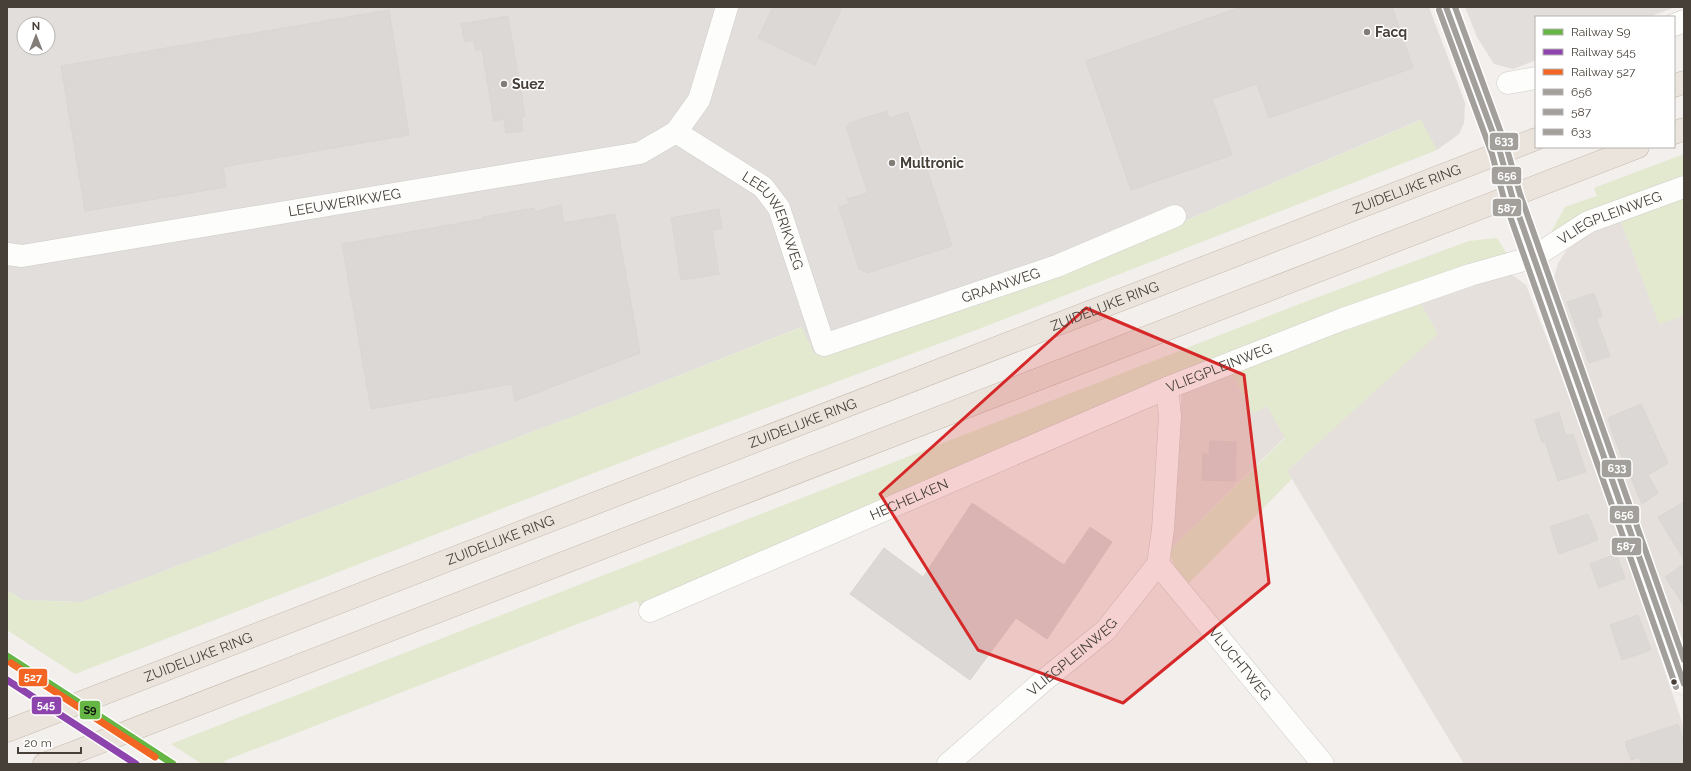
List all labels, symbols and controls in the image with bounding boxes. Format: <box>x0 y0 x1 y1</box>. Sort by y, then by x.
north arrow <box>16 16 56 56</box>
legend <box>1535 16 1675 148</box>
text: N <box>32 20 40 33</box>
place label: Facq <box>1375 24 1407 40</box>
text: Railway S9 <box>1571 25 1630 39</box>
marker: Facq <box>1362 27 1372 37</box>
text: Railway 545 <box>1571 45 1636 59</box>
text: Railway 527 <box>1571 65 1636 79</box>
place label: Suez <box>512 76 544 92</box>
marker: Suez <box>499 79 509 89</box>
text: 656 <box>1571 85 1592 99</box>
text: 587 <box>1571 105 1592 119</box>
text: 633 <box>1571 125 1591 139</box>
line badge: 633 <box>1489 132 1519 151</box>
text: 633 <box>1495 135 1513 148</box>
place label: Multronic <box>900 155 964 171</box>
marker: Multronic <box>887 158 897 168</box>
street label: ZUIDELIJKE RING <box>1351 161 1463 217</box>
line badge: 656 <box>1491 166 1522 185</box>
street label: LEEUWERIKWEG <box>739 168 807 272</box>
text: 656 <box>1497 170 1517 183</box>
street label: LEEUWERIKWEG <box>287 185 402 219</box>
street label: VLIEGPLEINWEG <box>1555 188 1664 247</box>
line badge: 587 <box>1492 198 1522 217</box>
text: 587 <box>1498 202 1517 215</box>
street label: GRAANWEG <box>959 264 1042 306</box>
street label: ZUIDELIJKE RING <box>1048 278 1161 334</box>
street label: VLIEGPLEINWEG <box>1164 340 1274 396</box>
street label: ZUIDELIJKE RING <box>746 395 859 451</box>
line badge: 633 <box>1601 459 1632 478</box>
text: 633 <box>1608 462 1626 475</box>
street label: HECHELKEN <box>867 475 951 523</box>
line badge: 656 <box>1609 505 1640 524</box>
text: 656 <box>1614 509 1634 522</box>
street label: ZUIDELIJKE RING <box>444 512 557 568</box>
line badge: 587 <box>1611 537 1642 556</box>
text: 587 <box>1617 540 1636 553</box>
street label: VLIEGPLEINWEG <box>1024 615 1120 699</box>
street label: VLUCHTWEG <box>1205 624 1275 703</box>
street label: ZUIDELIJKE RING <box>142 629 254 685</box>
line badge: 527 <box>18 668 48 687</box>
text: 527 <box>24 671 43 684</box>
unlabelled marker <box>1669 677 1679 687</box>
line badge: 545 <box>31 696 62 715</box>
text: 545 <box>37 699 55 712</box>
line badge: S9 <box>79 700 101 720</box>
text: S9 <box>83 704 97 717</box>
scale bar <box>18 729 81 755</box>
text: 20 m <box>24 736 52 750</box>

